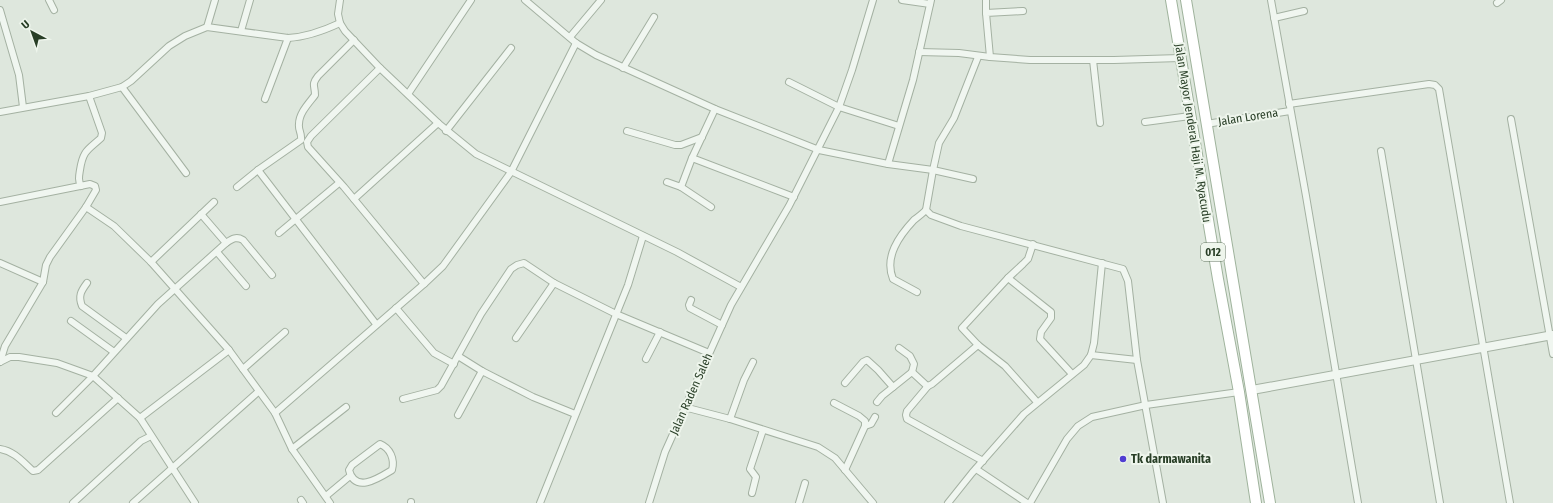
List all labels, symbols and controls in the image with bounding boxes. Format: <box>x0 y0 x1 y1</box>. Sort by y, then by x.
north arrow <box>12 12 52 52</box>
text: U <box>19 18 32 32</box>
street label: Jalan Mayor Jenderal Haji M. Ryacudu <box>1172 43 1214 223</box>
street label: Jalan Lorena <box>1217 105 1279 129</box>
road number: 012 <box>1201 243 1225 261</box>
street label: Jalan Raden Saleh <box>667 351 715 437</box>
place label: Tk darmawanita <box>1131 452 1211 466</box>
marker: Tk darmawanita <box>1118 454 1128 464</box>

